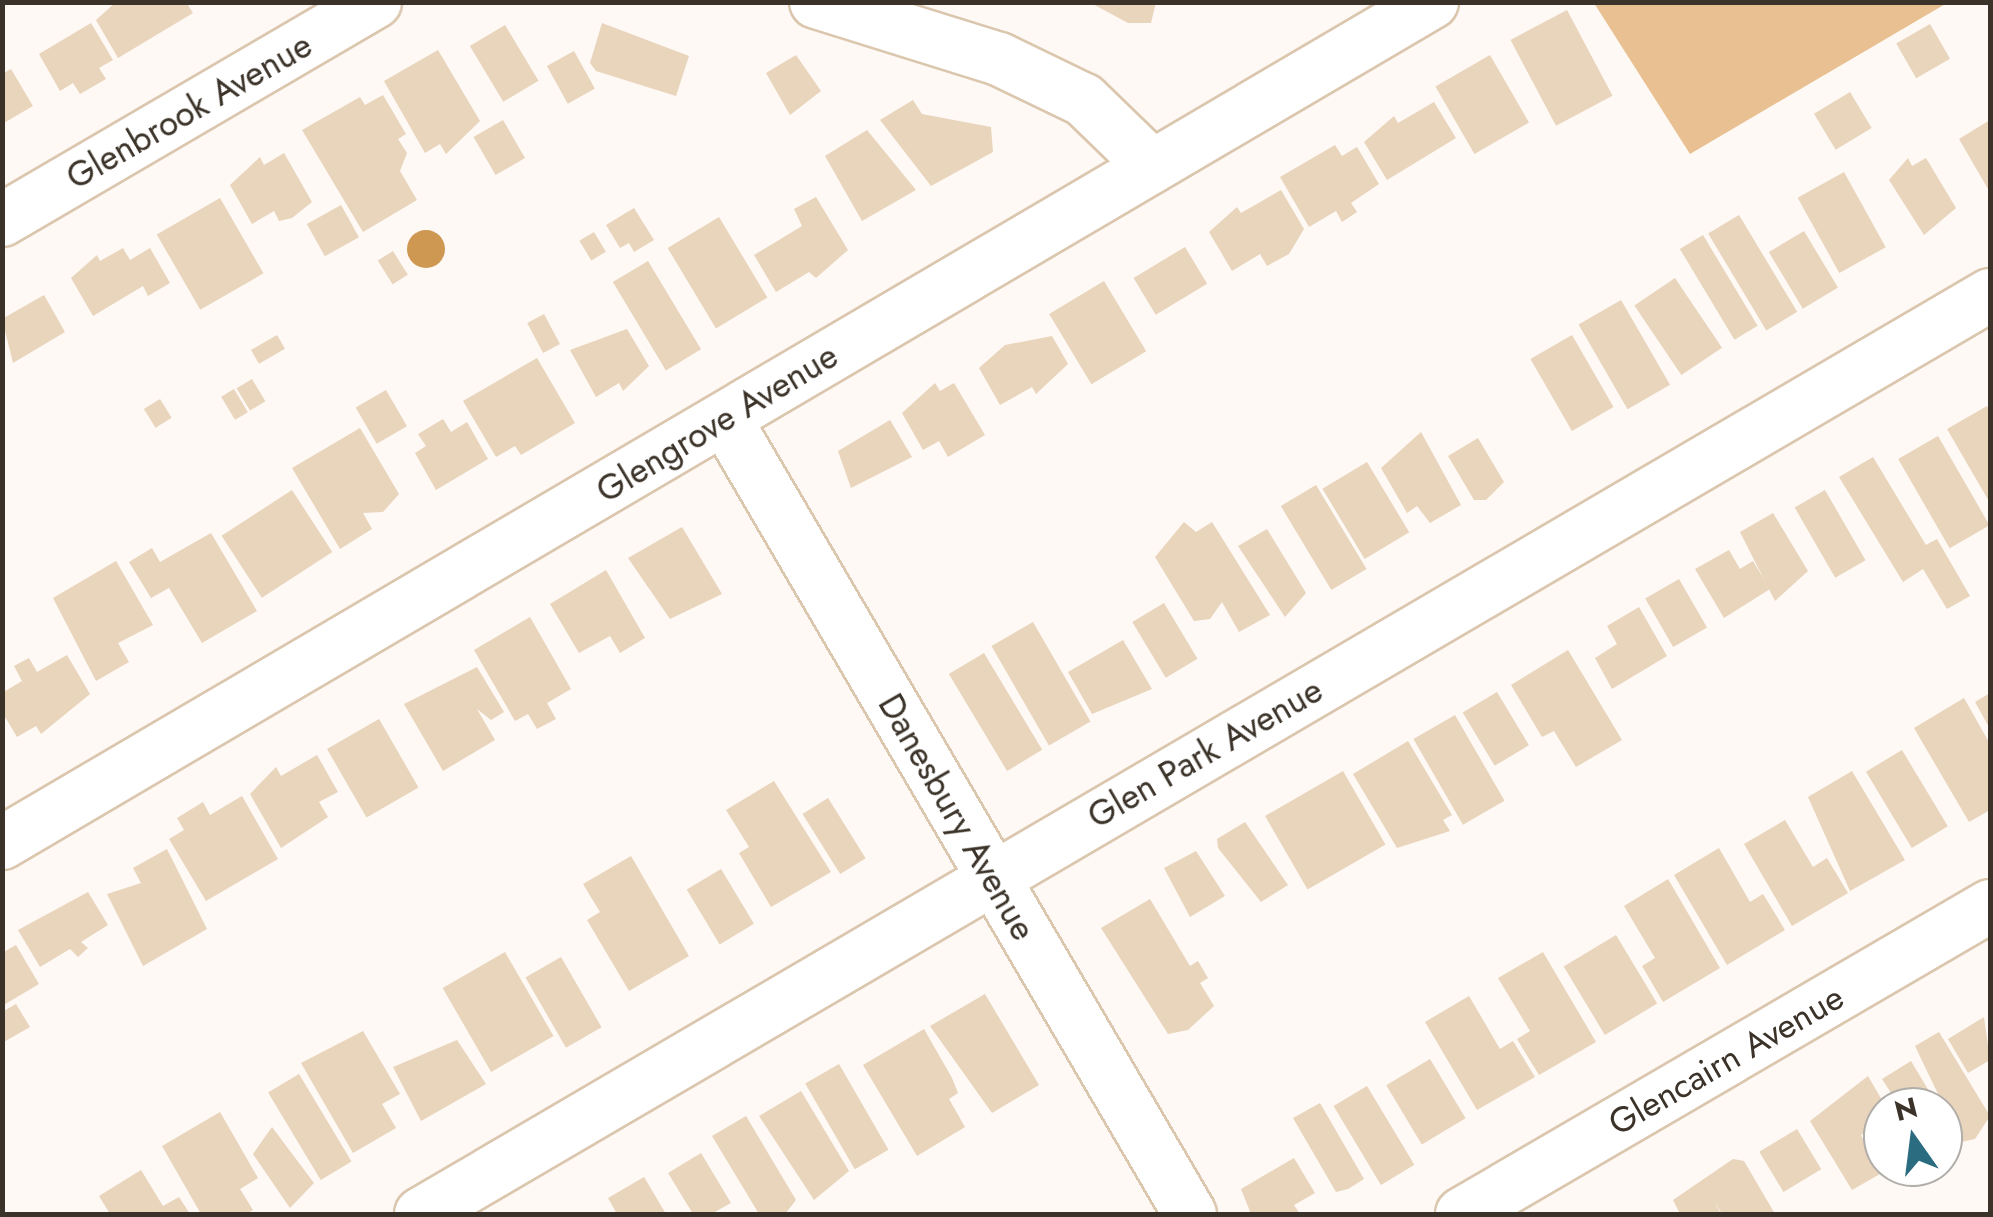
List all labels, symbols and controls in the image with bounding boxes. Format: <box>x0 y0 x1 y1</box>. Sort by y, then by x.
street label: Glenbrook Avenue <box>59 24 319 198</box>
street label: Glengrove Avenue <box>589 334 845 512</box>
street label: Glen Park Avenue <box>1080 669 1330 837</box>
street label: Danesbury Avenue <box>869 686 1045 948</box>
street label: Glencairn Avenue <box>1601 976 1851 1144</box>
north arrow <box>1863 1087 1963 1187</box>
text: N <box>1890 1087 1922 1132</box>

